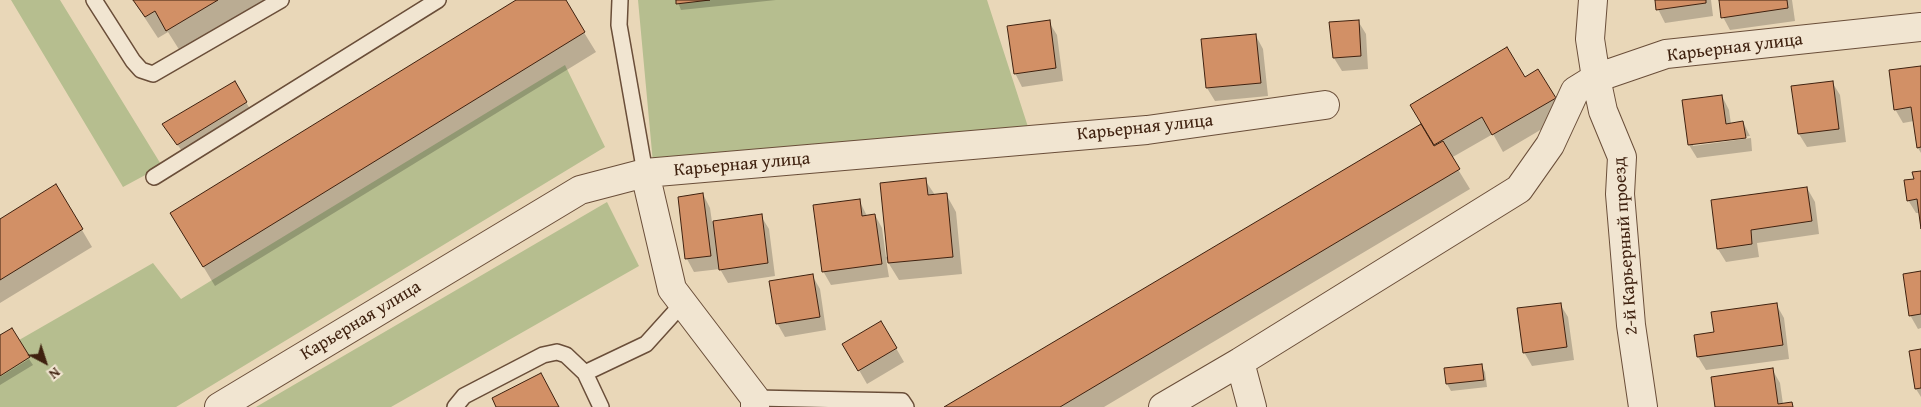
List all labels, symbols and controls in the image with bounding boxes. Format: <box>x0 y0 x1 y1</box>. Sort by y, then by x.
street label: Карьерная улица <box>1666 29 1804 67</box>
street label: Карьерная улица <box>1076 110 1214 146</box>
street label: Карьерная улица <box>673 148 811 182</box>
street label: 2-й Карьерный проезд <box>1609 156 1643 336</box>
street label: Карьерная улица <box>297 277 425 365</box>
north arrow <box>20 337 70 387</box>
text: N <box>45 363 65 384</box>

